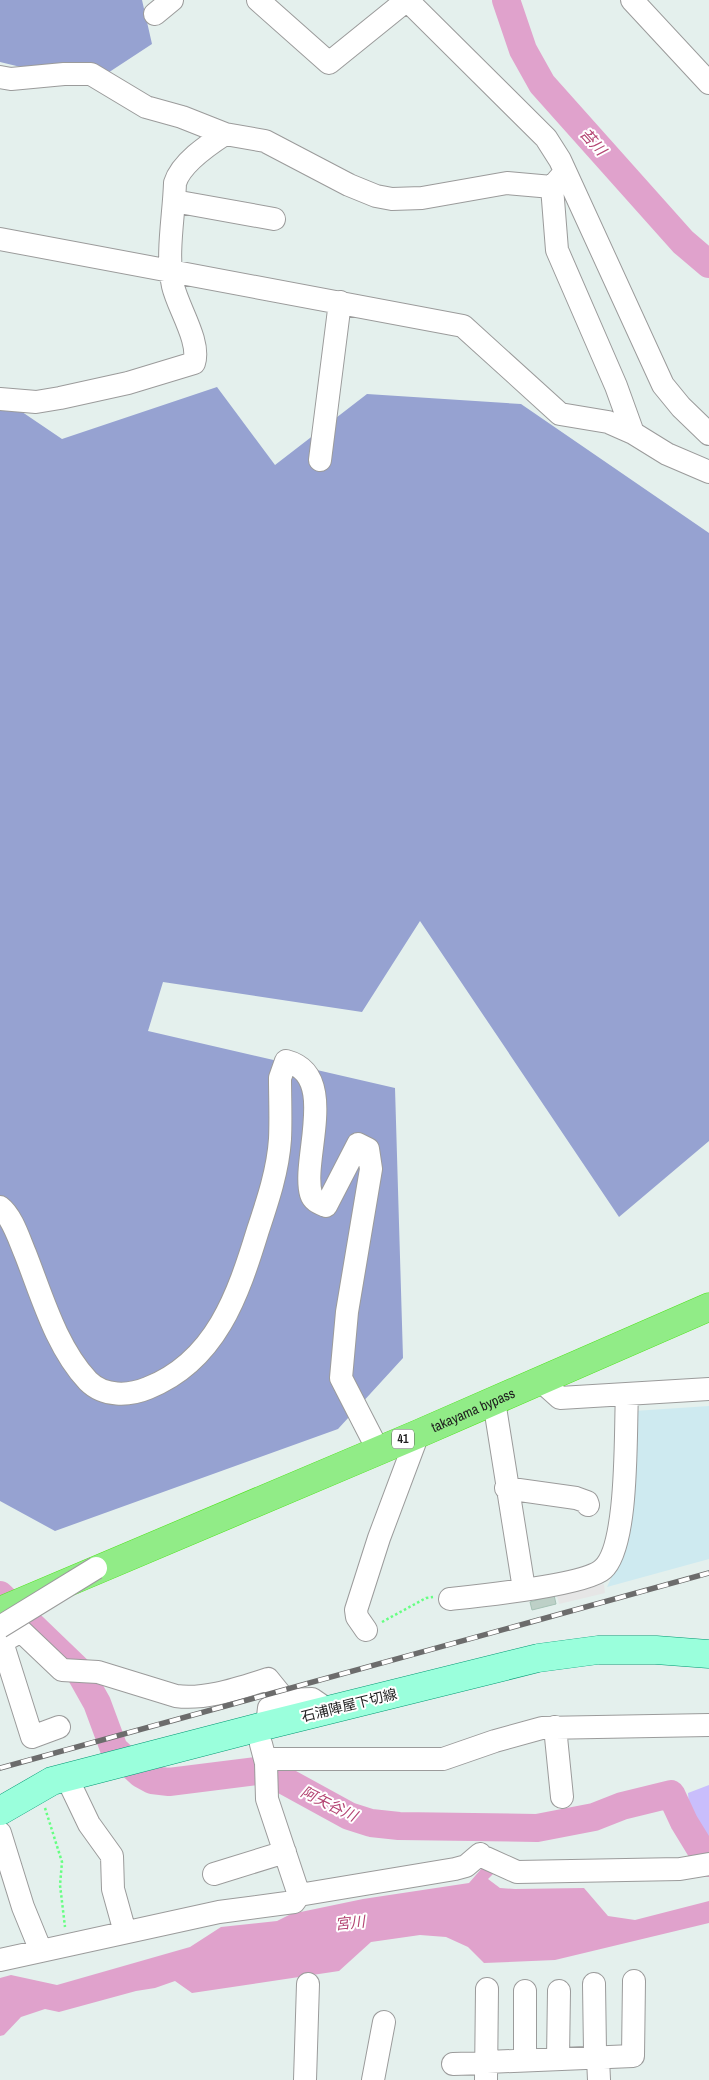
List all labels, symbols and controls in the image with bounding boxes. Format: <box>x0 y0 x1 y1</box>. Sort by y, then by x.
water label: 苔川 <box>576 123 613 161</box>
street label: takayama bypass <box>428 1384 518 1436</box>
road number: 41 <box>392 1430 414 1448</box>
street label: 石浦陣屋下切線 <box>299 1684 399 1726</box>
water label: 阿矢谷川 <box>298 1781 363 1827</box>
water label: 宮川 <box>334 1910 368 1935</box>

